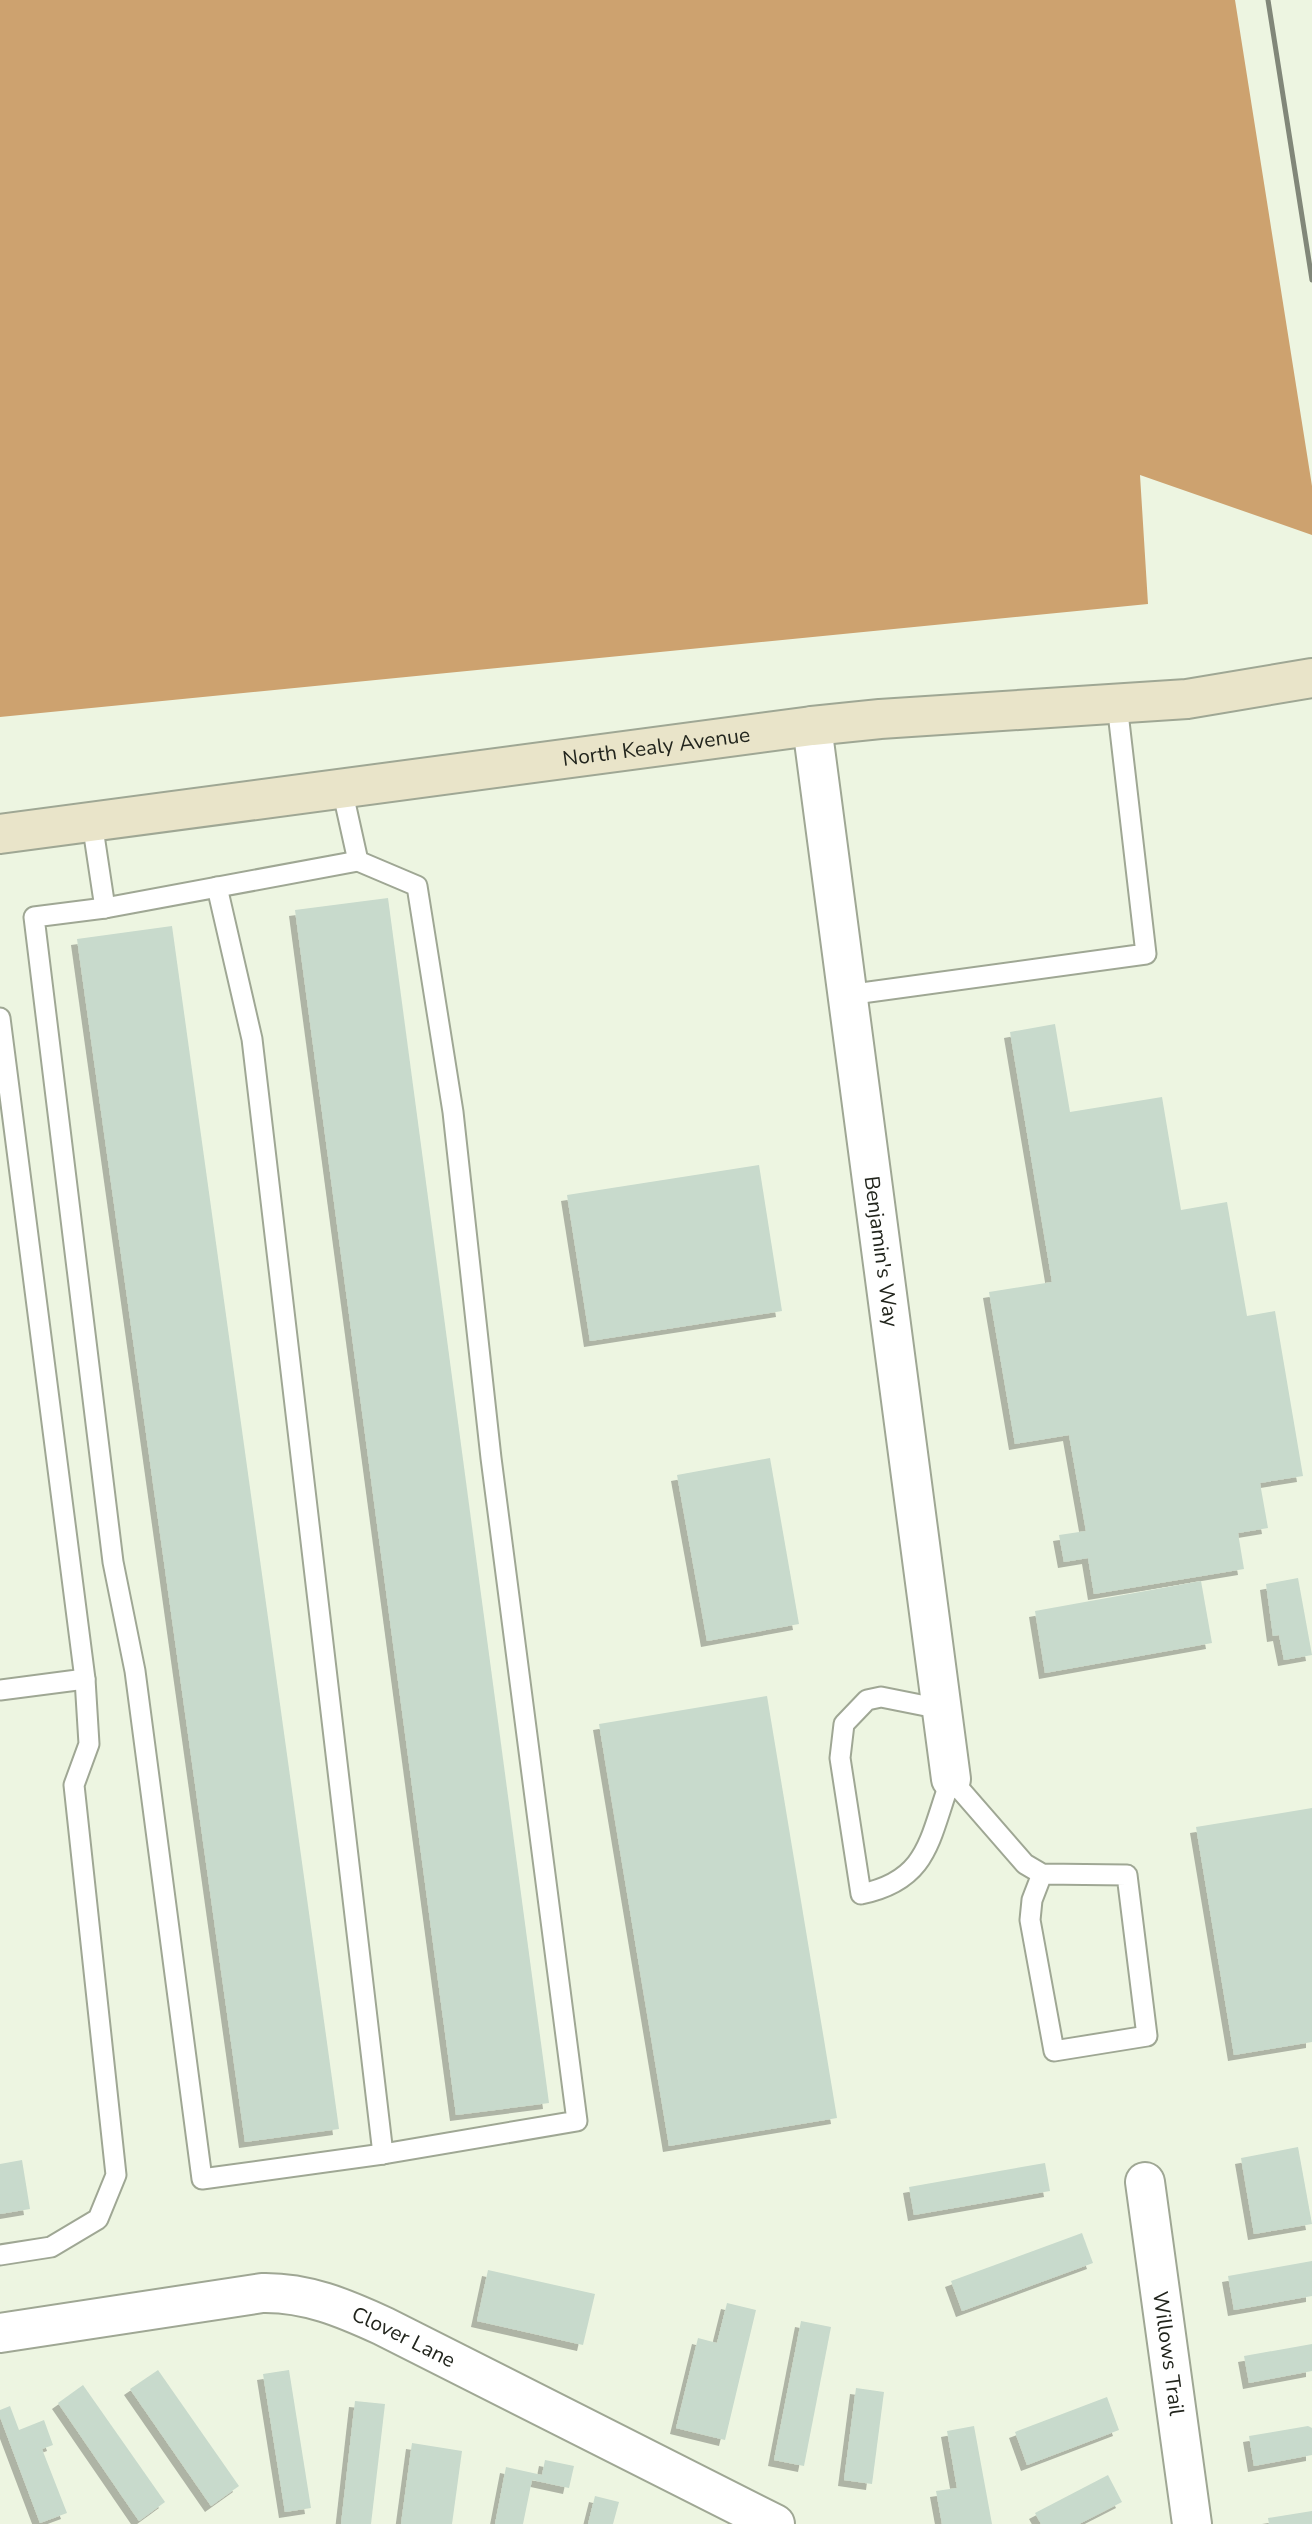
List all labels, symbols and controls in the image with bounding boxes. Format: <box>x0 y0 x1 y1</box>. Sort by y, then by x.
street label: North Kealy Avenue <box>561 720 752 773</box>
street label: Benjamin's Way <box>858 1174 905 1329</box>
street label: Willows Trail <box>1146 2289 1191 2418</box>
street label: Clover Lane <box>348 2300 460 2374</box>

